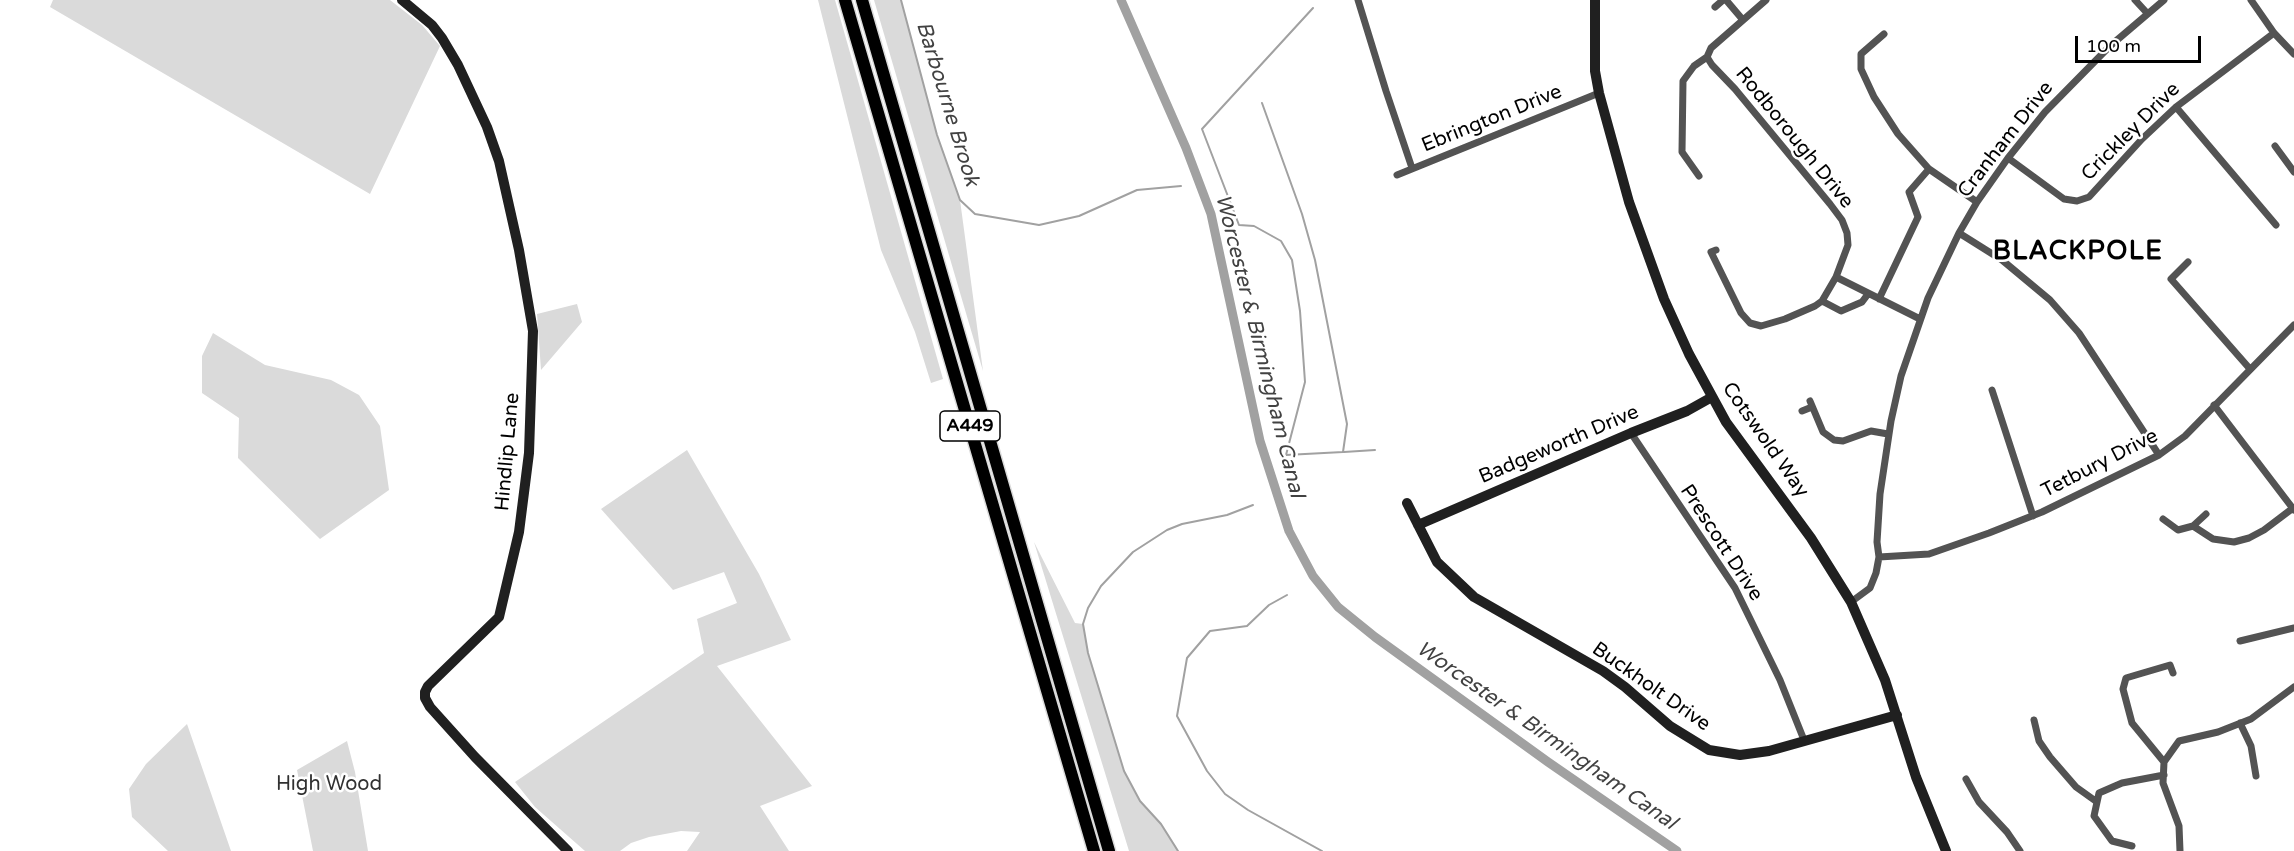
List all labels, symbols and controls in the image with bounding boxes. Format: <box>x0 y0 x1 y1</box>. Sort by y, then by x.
water label: Barbourne Brook <box>910 19 984 189</box>
scale bar <box>2078 24 2204 62</box>
text: 100 m <box>2086 35 2141 57</box>
street label: Rodborough Drive <box>1730 63 1858 213</box>
street label: Cranham Drive <box>1953 77 2059 203</box>
street label: Crickley Drive <box>2077 78 2185 186</box>
street label: Ebrington Drive <box>1418 80 1566 158</box>
water label: Worcester & Birmingham Canal <box>1209 192 1309 500</box>
district label: BLACKPOLE <box>1993 236 2163 268</box>
street label: Cotswold Way <box>1717 378 1813 502</box>
street label: Hindlip Lane <box>491 392 525 512</box>
street label: Badgeworth Drive <box>1475 400 1643 490</box>
road number: A449 <box>940 411 1000 441</box>
street label: Tetbury Drive <box>2038 424 2162 504</box>
street label: Prescott Drive <box>1674 480 1768 606</box>
water label: Worcester & Birmingham Canal <box>1411 636 1681 836</box>
street label: Buckholt Drive <box>1587 637 1715 737</box>
park label: High Wood <box>276 773 382 797</box>

